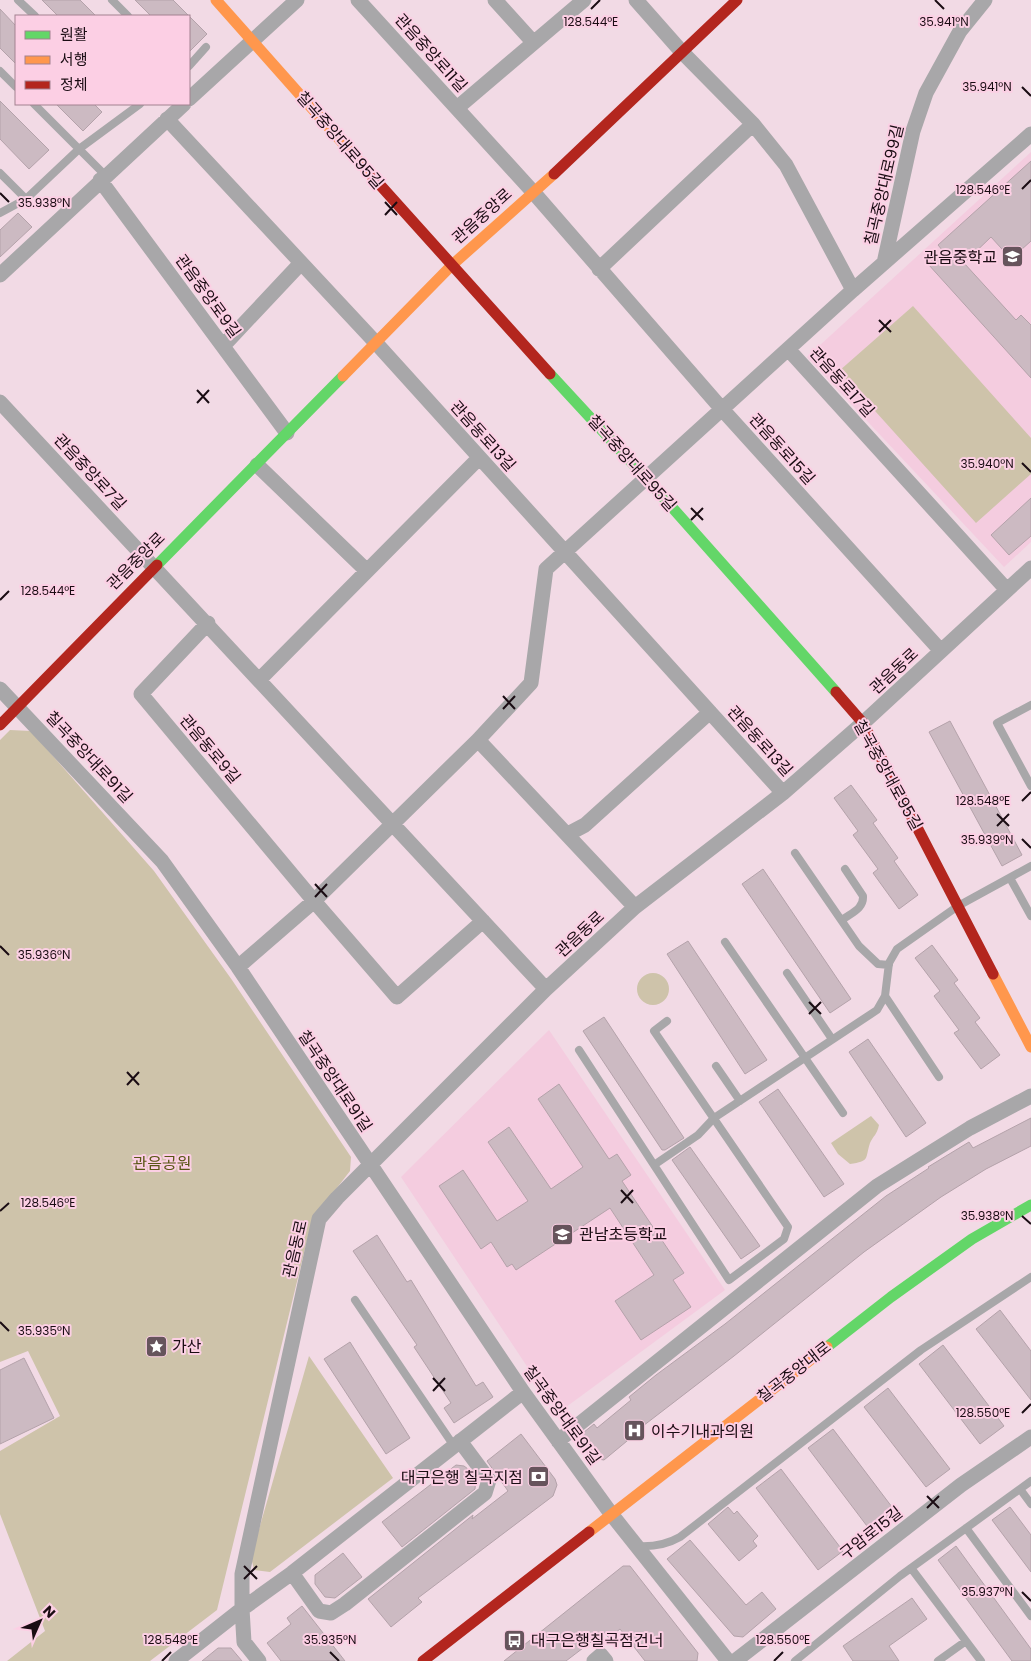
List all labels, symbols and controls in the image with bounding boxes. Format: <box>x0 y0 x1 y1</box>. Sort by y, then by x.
street label: 관음중앙로11길 <box>389 9 473 97</box>
text: 128.544°E <box>564 13 618 30</box>
text: 35.941°N <box>919 13 969 30</box>
legend <box>15 15 190 105</box>
text: 원활 <box>60 24 88 45</box>
text: 서행 <box>60 49 88 70</box>
text: 정체 <box>60 74 88 95</box>
text: 35.941°N <box>962 78 1012 95</box>
street label: 칠곡중앙대로95길 <box>291 86 389 194</box>
street label: 칠곡중앙대로99길 <box>859 122 909 248</box>
text: 128.546°E <box>956 181 1010 198</box>
street label: 관음중앙로 <box>447 183 517 249</box>
text: 35.938°N <box>18 194 70 211</box>
school or university icon: 관음중학교 <box>1001 245 1025 269</box>
place label: 관음중학교 <box>923 246 997 269</box>
street label: 관음중앙로9길 <box>170 249 246 343</box>
street label: 관음동로17길 <box>804 342 880 422</box>
street label: 관음동로13길 <box>445 396 521 476</box>
street label: 관음동로15길 <box>744 408 820 490</box>
street label: 칠곡중앙대로95길 <box>582 410 682 516</box>
street label: 관음중앙로7길 <box>48 429 132 515</box>
text: 35.940°N <box>960 455 1014 472</box>
street label: 관음중앙로 <box>102 527 170 595</box>
text: 128.544°E <box>21 582 75 599</box>
street label: 관음동로 <box>865 642 924 699</box>
street label: 관음동로13길 <box>722 701 798 781</box>
street label: 칠곡중앙대로91길 <box>40 706 138 808</box>
street label: 관음동로9길 <box>174 710 246 788</box>
street label: 칠곡중앙대로95길 <box>848 716 928 834</box>
text: 128.548°E <box>956 792 1010 809</box>
text: 35.939°N <box>961 831 1013 848</box>
street label: 관음동로 <box>551 905 610 962</box>
text: 35.936°N <box>18 946 70 963</box>
street label: 칠곡중앙대로91길 <box>292 1026 378 1136</box>
park label: 관음공원 <box>133 1152 191 1175</box>
text: 128.546°E <box>21 1194 75 1211</box>
text: 35.938°N <box>961 1207 1013 1224</box>
street label: 관음동로 <box>277 1217 313 1280</box>
school or university icon: 관남초등학교 <box>551 1222 575 1246</box>
place label: 관남초등학교 <box>579 1223 667 1246</box>
text: 35.935°N <box>18 1322 70 1339</box>
place icon: 가산 <box>144 1334 168 1358</box>
place label: 가산 <box>172 1335 202 1358</box>
street label: 칠곡중앙대로 <box>752 1336 836 1408</box>
street label: 칠곡중앙대로91길 <box>518 1360 606 1470</box>
text: 128.550°E <box>956 1404 1010 1421</box>
hospital icon: 이수기내과의원 <box>623 1419 647 1443</box>
place label: 이수기내과의원 <box>651 1420 754 1443</box>
bank icon: 대구은행 칠곡지점 <box>527 1465 551 1489</box>
place label: 대구은행 칠곡지점 <box>401 1466 523 1489</box>
street label: 구암로15길 <box>835 1501 907 1565</box>
text: 35.937°N <box>961 1583 1013 1600</box>
north arrow <box>15 1596 65 1646</box>
text: N <box>38 1601 60 1623</box>
bus stop icon: 대구은행칠곡점건너 <box>503 1628 527 1652</box>
place label: 대구은행칠곡점건너 <box>531 1629 663 1652</box>
text: 128.548°E <box>144 1631 198 1648</box>
text: 35.935°N <box>304 1631 356 1648</box>
text: 128.550°E <box>756 1631 810 1648</box>

